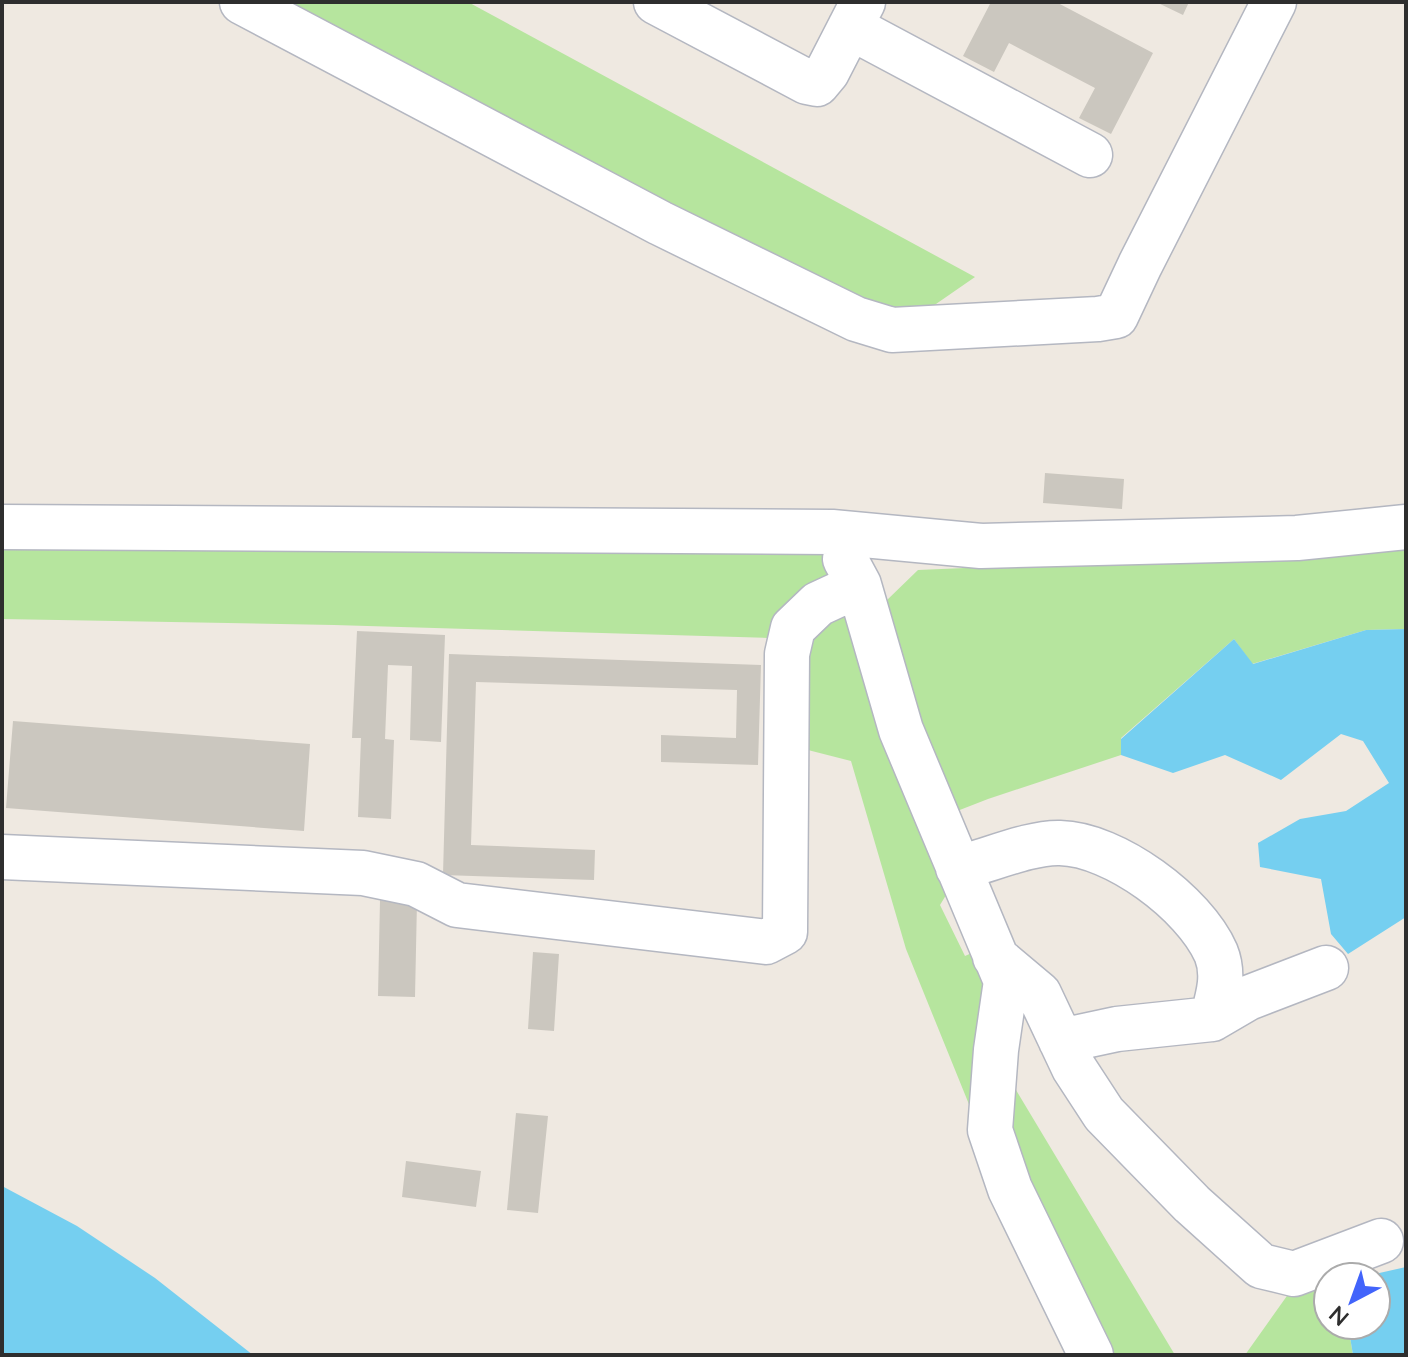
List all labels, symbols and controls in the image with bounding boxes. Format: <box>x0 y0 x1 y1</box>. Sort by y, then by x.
north arrow <box>1312 1261 1392 1341</box>
text: N <box>1323 1301 1354 1332</box>

